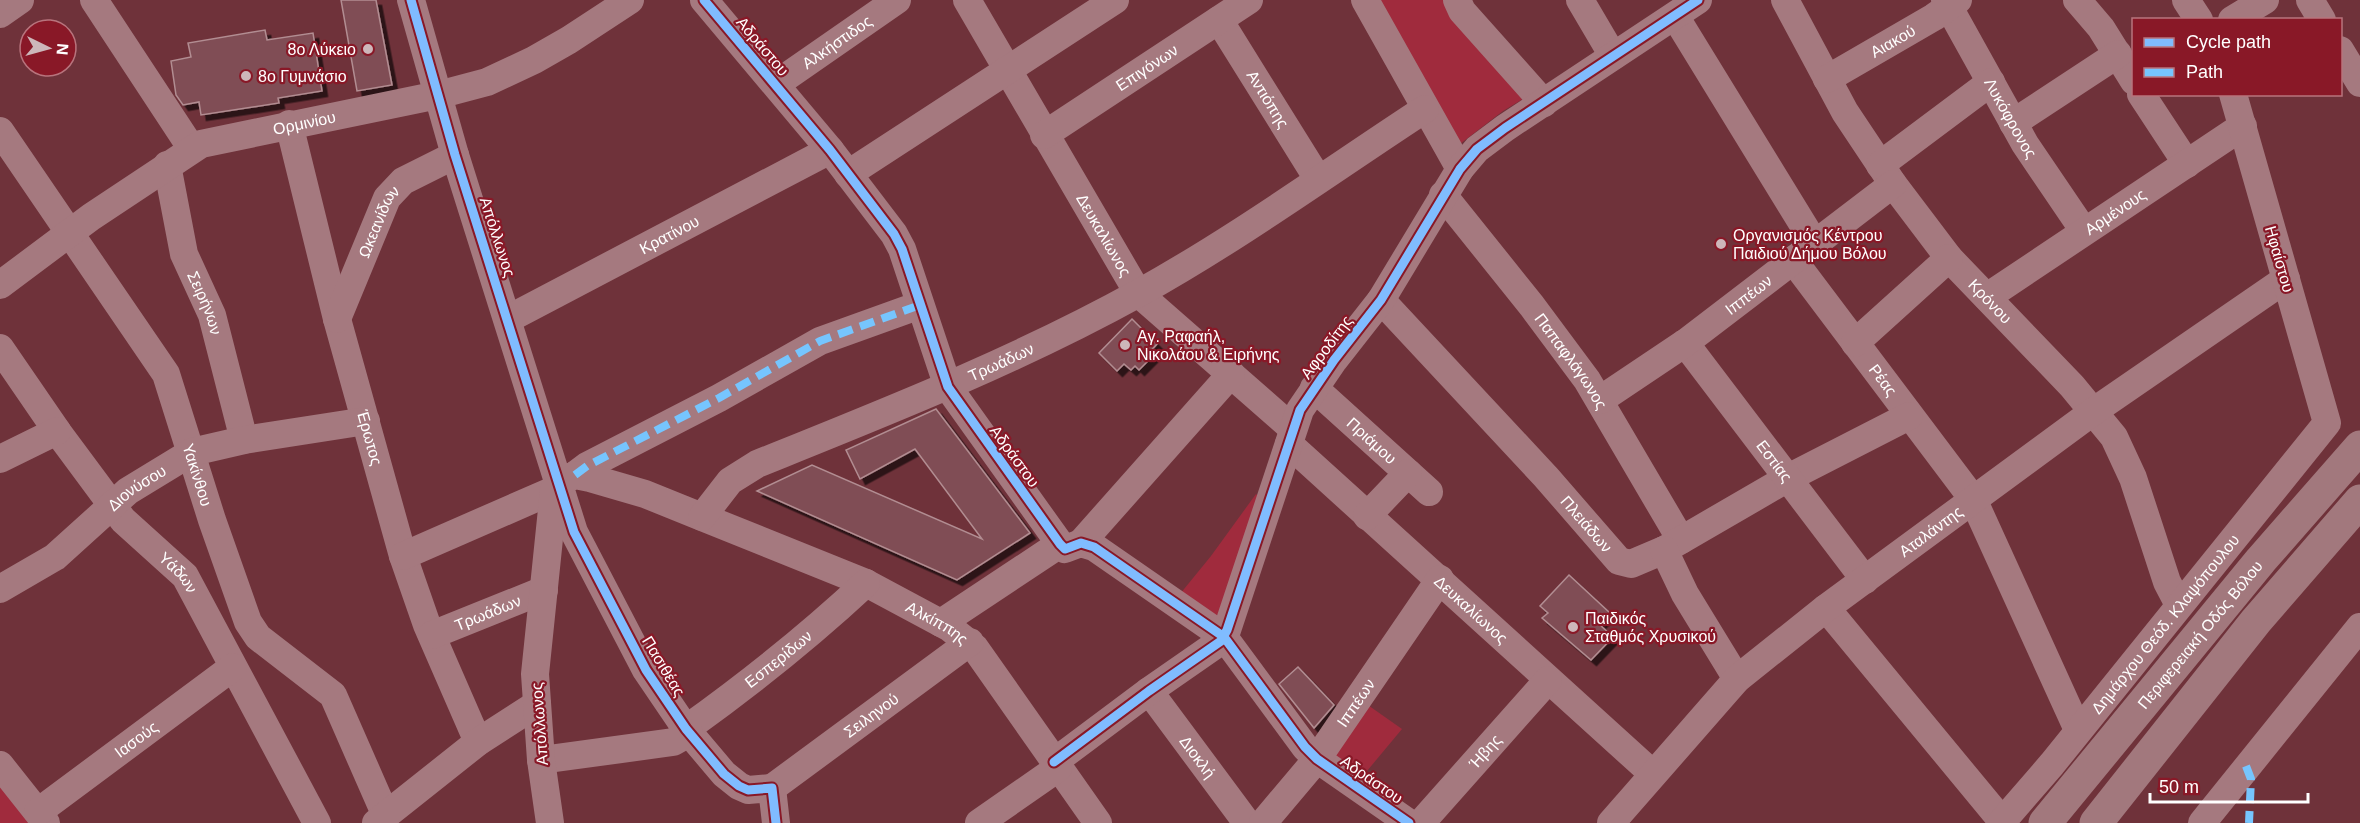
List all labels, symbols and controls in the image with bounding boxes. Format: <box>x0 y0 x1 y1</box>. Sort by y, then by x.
street label: Αλκήστιδος <box>799 12 875 72</box>
street label: Αδράστου <box>733 13 792 79</box>
north arrow <box>18 18 78 78</box>
legend <box>2132 18 2342 96</box>
street label: Αιακού <box>1868 22 1918 61</box>
text: Cycle path <box>2186 32 2271 52</box>
place label: 8ο Λύκειο <box>288 41 356 58</box>
street label: Επιγόνων <box>1113 41 1181 94</box>
marker: 8ο Λύκειο <box>361 42 375 56</box>
text: N <box>53 43 71 56</box>
text: Path <box>2186 62 2223 82</box>
street label: Αντιόπης <box>1243 67 1292 131</box>
place label: 8ο Γυμνάσιο <box>258 68 347 85</box>
marker: 8ο Γυμνάσιο <box>239 69 253 83</box>
street label: Λυκόφρoνος <box>1981 75 2040 162</box>
street label: Ορμινίου <box>271 108 337 138</box>
street label: Ωκεανίδων <box>355 183 403 260</box>
street label: Αρμένους <box>2082 185 2149 238</box>
street label: Δευκαλίωνος <box>1073 191 1134 280</box>
street label: Απόλλωνος <box>477 195 519 280</box>
street label: Κρατίνου <box>637 212 702 257</box>
street label: Ηφαίστου <box>2262 224 2297 294</box>
place label: Οργανισμός Κέντρου Παιδιού Δήμου Βόλου <box>1733 227 1887 262</box>
marker: Οργανισμός Κέντρου Παιδιού Δήμου Βόλου <box>1714 237 1728 251</box>
street label: Σειρήνων <box>184 269 225 336</box>
street label: Ιππέων <box>1722 272 1775 318</box>
street label: Κρόνου <box>1965 276 2015 327</box>
street label: Παπαφλάγωνος <box>1531 310 1610 412</box>
street label: Αφροδίτης <box>1297 312 1356 382</box>
place label: Αγ. Ραφαήλ, Νικολάου & Ειρήνης <box>1137 328 1280 363</box>
marker: Αγ. Ραφαήλ, Νικολάου & Ειρήνης <box>1118 338 1132 352</box>
street label: Τρωάδων <box>966 340 1037 385</box>
street label: Ρέας <box>1866 361 1900 399</box>
street label: Έρωτος <box>354 407 385 468</box>
street label: Πριάμου <box>1343 414 1400 467</box>
street label: Αδράστου <box>987 422 1042 490</box>
street label: Εστίας <box>1753 437 1795 485</box>
street label: Υακίνθου <box>179 442 215 508</box>
street label: Διονύσου <box>104 462 169 514</box>
street label: Πλειάδων <box>1557 493 1615 556</box>
street label: Αταλάντης <box>1896 503 1966 560</box>
street label: Δημάρχου Θεόδ. Κλαψόπουλου <box>2088 531 2243 717</box>
street label: Υάδων <box>155 549 200 596</box>
street label: Περιφερειακή Οδός Βόλου <box>2135 557 2266 712</box>
street label: Δευκαλίωνος <box>1431 572 1511 647</box>
street label: Τρωάδων <box>452 592 524 634</box>
street label: Αλκίππης <box>903 598 971 648</box>
place label: Παιδικός Σταθμός Χρυσικού <box>1585 610 1716 645</box>
marker: Παιδικός Σταθμός Χρυσικού <box>1566 620 1580 634</box>
street label: Εσπερίδων <box>742 627 815 691</box>
street label: Πασιθέας <box>639 633 688 700</box>
street label: Ιππέων <box>1334 676 1378 730</box>
street label: Απόλλωνος <box>528 682 551 766</box>
street label: Σειληνού <box>841 690 902 741</box>
street label: Ιασούς <box>111 718 161 761</box>
street label: Ήβης <box>1465 731 1505 773</box>
street label: Διοκλή <box>1176 733 1219 781</box>
street label: Αδράστου <box>1338 752 1406 807</box>
scale bar <box>2150 766 2308 804</box>
text: 50 m <box>2159 777 2199 797</box>

